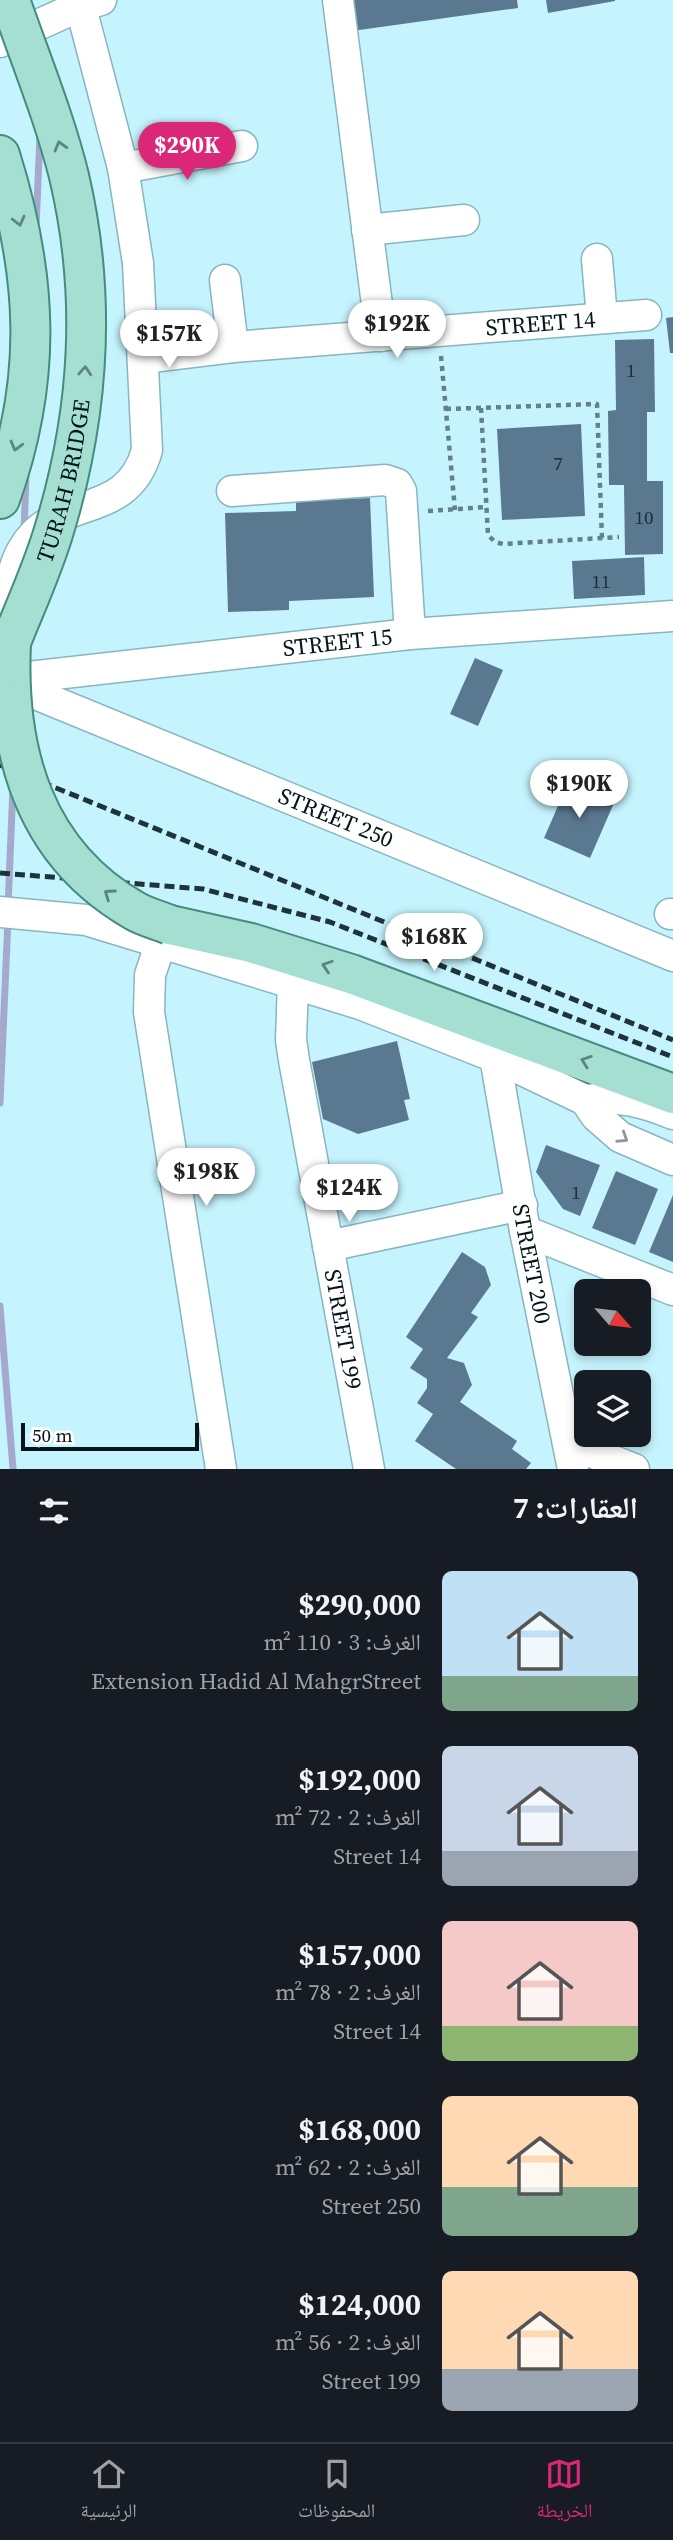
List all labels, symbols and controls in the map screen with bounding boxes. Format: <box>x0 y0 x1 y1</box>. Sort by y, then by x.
pin: $290K <box>138 122 236 182</box>
text: $290K <box>154 129 220 161</box>
one-way arrow <box>54 140 68 152</box>
one-way arrow <box>11 215 25 227</box>
pin: $192K <box>348 300 446 360</box>
street label: STREET 14 <box>484 303 597 343</box>
text: $192K <box>364 307 430 339</box>
pin: $157K <box>120 310 218 370</box>
text: $157K <box>136 317 202 349</box>
house number: 1 <box>626 357 636 383</box>
one-way arrow <box>77 365 92 376</box>
street label: TURAH BRIDGE <box>28 397 98 567</box>
one-way arrow <box>9 440 24 452</box>
house number: 7 <box>553 450 563 476</box>
house number: 10 <box>634 504 654 530</box>
house number: 11 <box>591 568 611 594</box>
street label: STREET 15 <box>281 620 394 664</box>
pin: $190K <box>530 760 628 820</box>
text: $190K <box>546 767 612 799</box>
street label: STREET 250 <box>274 780 398 855</box>
one-way arrow <box>104 890 117 902</box>
pin: $168K <box>385 914 483 973</box>
text: $168K <box>401 920 467 952</box>
one-way arrow <box>321 960 334 974</box>
one-way arrow <box>581 1055 593 1069</box>
one-way arrow <box>616 1129 629 1142</box>
pin: $198K <box>157 1148 255 1208</box>
text: $198K <box>173 1155 239 1187</box>
pin: $124K <box>300 1164 398 1224</box>
text: $124K <box>316 1171 382 1203</box>
house number: 1 <box>571 1179 581 1205</box>
street label: STREET 200 <box>505 1201 559 1326</box>
street label: STREET 199 <box>317 1267 370 1392</box>
north arrow <box>574 1279 651 1356</box>
map controls <box>574 1279 651 1447</box>
button: layers <box>574 1370 651 1447</box>
scale bar <box>21 1420 200 1452</box>
text: 50 m <box>32 1422 73 1448</box>
text: العقارات: 7 <box>513 1487 638 1528</box>
icon: filters <box>35 1492 73 1530</box>
text: $290,000 <box>298 1584 421 1625</box>
icon: home <box>498 1599 582 1683</box>
text: الغرف: 3 · 110 m² <box>263 1626 421 1658</box>
text: Extension Hadid Al MahgrStreet <box>91 1665 421 1697</box>
text: $192,000 <box>298 1759 421 1800</box>
icon: home <box>498 1774 582 1858</box>
text: الغرف: 2 · 72 m² <box>275 1801 421 1833</box>
text: Street 14 <box>333 1840 421 1872</box>
text: $157,000 <box>298 1934 421 1975</box>
icon: home <box>498 1949 582 2033</box>
text: الغرف: 2 · 78 m² <box>275 1976 421 2008</box>
text: Street 14 <box>333 2015 421 2047</box>
text: $168,000 <box>298 2109 421 2150</box>
icon: home <box>498 2124 582 2208</box>
text: الغرف: 2 · 62 m² <box>275 2151 421 2183</box>
text: Street 250 <box>322 2190 421 2222</box>
text: $124,000 <box>298 2284 421 2325</box>
icon: home <box>498 2299 582 2383</box>
text: الغرف: 2 · 56 m² <box>275 2326 421 2358</box>
text: Street 199 <box>322 2365 421 2397</box>
tab: الرئيسية <box>81 2455 137 2529</box>
tab: المحفوظات <box>298 2455 375 2529</box>
tab: الخريطة <box>537 2455 592 2529</box>

